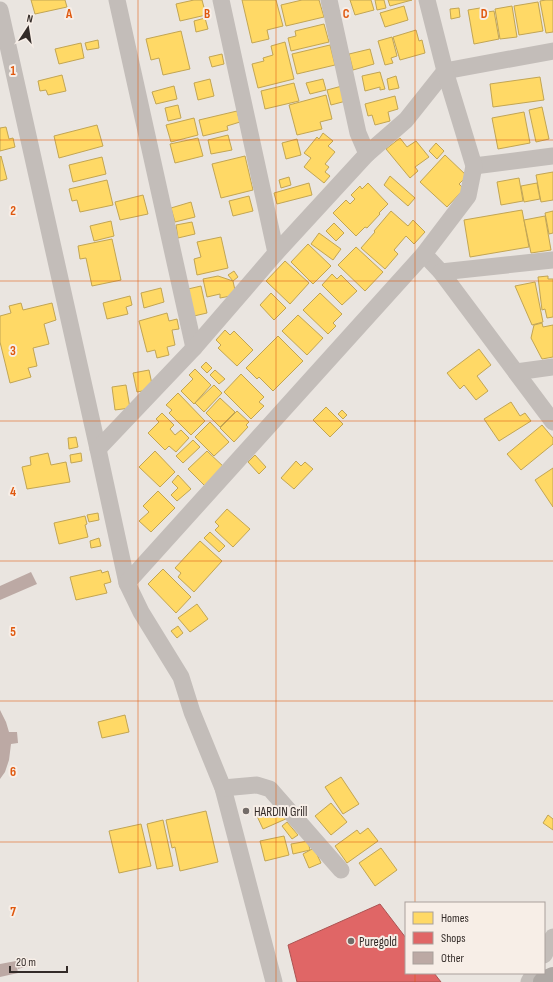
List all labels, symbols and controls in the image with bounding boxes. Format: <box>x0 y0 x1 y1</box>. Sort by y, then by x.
text: A <box>65 6 73 22</box>
text: B <box>204 6 210 22</box>
text: C <box>343 6 350 22</box>
text: D <box>481 6 488 22</box>
north arrow <box>8 8 48 48</box>
text: N <box>26 12 34 26</box>
text: 1 <box>10 63 16 79</box>
text: 2 <box>10 203 16 219</box>
text: 3 <box>10 343 16 359</box>
text: 4 <box>10 484 16 500</box>
text: 5 <box>10 624 16 640</box>
text: 6 <box>10 764 16 780</box>
place label: HARDIN Grill <box>254 804 307 820</box>
marker: HARDIN Grill <box>241 806 251 816</box>
legend <box>405 902 545 974</box>
text: 7 <box>10 904 16 920</box>
text: Homes <box>441 911 469 926</box>
text: Shops <box>441 931 466 946</box>
place label: Puregold <box>359 934 397 950</box>
marker: Puregold <box>346 936 356 946</box>
scale bar <box>10 948 67 974</box>
text: Other <box>441 951 465 966</box>
text: 20 m <box>16 955 36 970</box>

